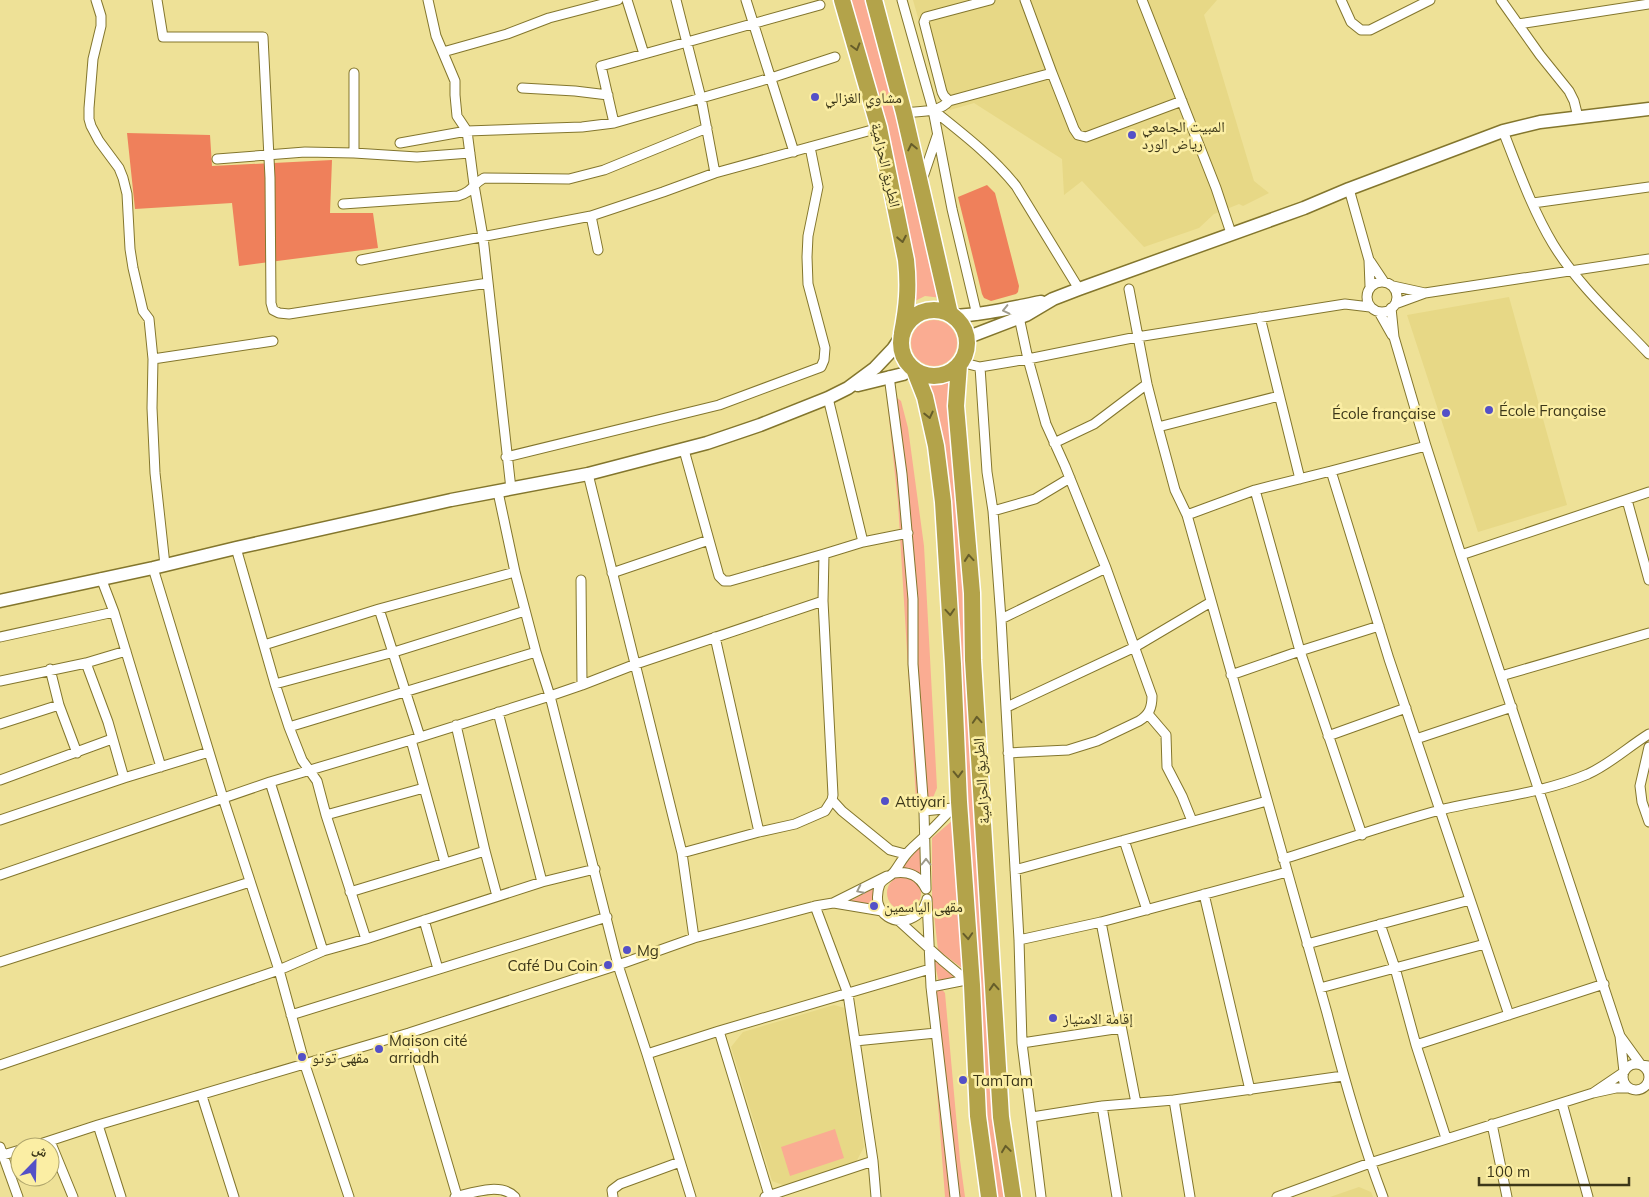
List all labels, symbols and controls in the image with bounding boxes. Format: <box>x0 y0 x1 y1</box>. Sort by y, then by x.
one-way arrow <box>850 42 861 51</box>
place label: مشاوي الغزالي <box>825 88 902 109</box>
marker: مشاوي الغزالي <box>809 91 821 103</box>
place label: المبيت الجامعي رياض الورد <box>1142 117 1225 154</box>
street label: الطريق الحزامية <box>866 121 905 209</box>
marker: المبيت الجامعي رياض الورد <box>1126 129 1138 141</box>
one-way arrow <box>907 143 918 152</box>
one-way arrow <box>896 234 906 243</box>
one-way arrow <box>1001 304 1010 315</box>
place label: École Française <box>1499 401 1606 420</box>
place label: École française <box>1332 404 1436 423</box>
marker: École Française <box>1483 404 1495 416</box>
marker: École française <box>1440 407 1452 419</box>
one-way arrow <box>923 411 934 420</box>
one-way arrow <box>964 553 975 561</box>
one-way arrow <box>944 608 955 616</box>
one-way arrow <box>972 716 983 724</box>
street label: الطريق الحزامية <box>969 737 994 825</box>
one-way arrow <box>953 770 963 778</box>
place label: Attiyari <box>895 792 946 811</box>
marker: Attiyari <box>879 795 891 807</box>
one-way arrow <box>921 858 931 866</box>
one-way arrow <box>856 884 865 894</box>
place label: مقهى الياسمين <box>884 897 963 917</box>
marker: مقهى الياسمين <box>868 900 880 912</box>
one-way arrow <box>963 932 974 940</box>
place label: Mg <box>637 941 659 960</box>
marker: Mg <box>621 944 633 956</box>
place label: Café Du Coin <box>508 956 598 975</box>
marker: Café Du Coin <box>602 959 614 971</box>
one-way arrow <box>989 983 1000 991</box>
place label: إقامة الامتياز <box>1062 1009 1133 1028</box>
marker: إقامة الامتياز <box>1047 1012 1059 1024</box>
place label: Maison cité arriadh <box>389 1031 467 1067</box>
marker: Maison cité arriadh <box>373 1043 385 1055</box>
place label: مقهى توتو <box>312 1048 369 1068</box>
marker: مقهى توتو <box>296 1051 308 1063</box>
place label: TamTam <box>973 1071 1033 1090</box>
marker: TamTam <box>957 1074 969 1086</box>
north arrow <box>10 1137 60 1187</box>
text: ش <box>30 1139 51 1161</box>
one-way arrow <box>1001 1144 1012 1152</box>
scale bar <box>1479 1154 1629 1186</box>
text: 100 m <box>1486 1162 1530 1181</box>

